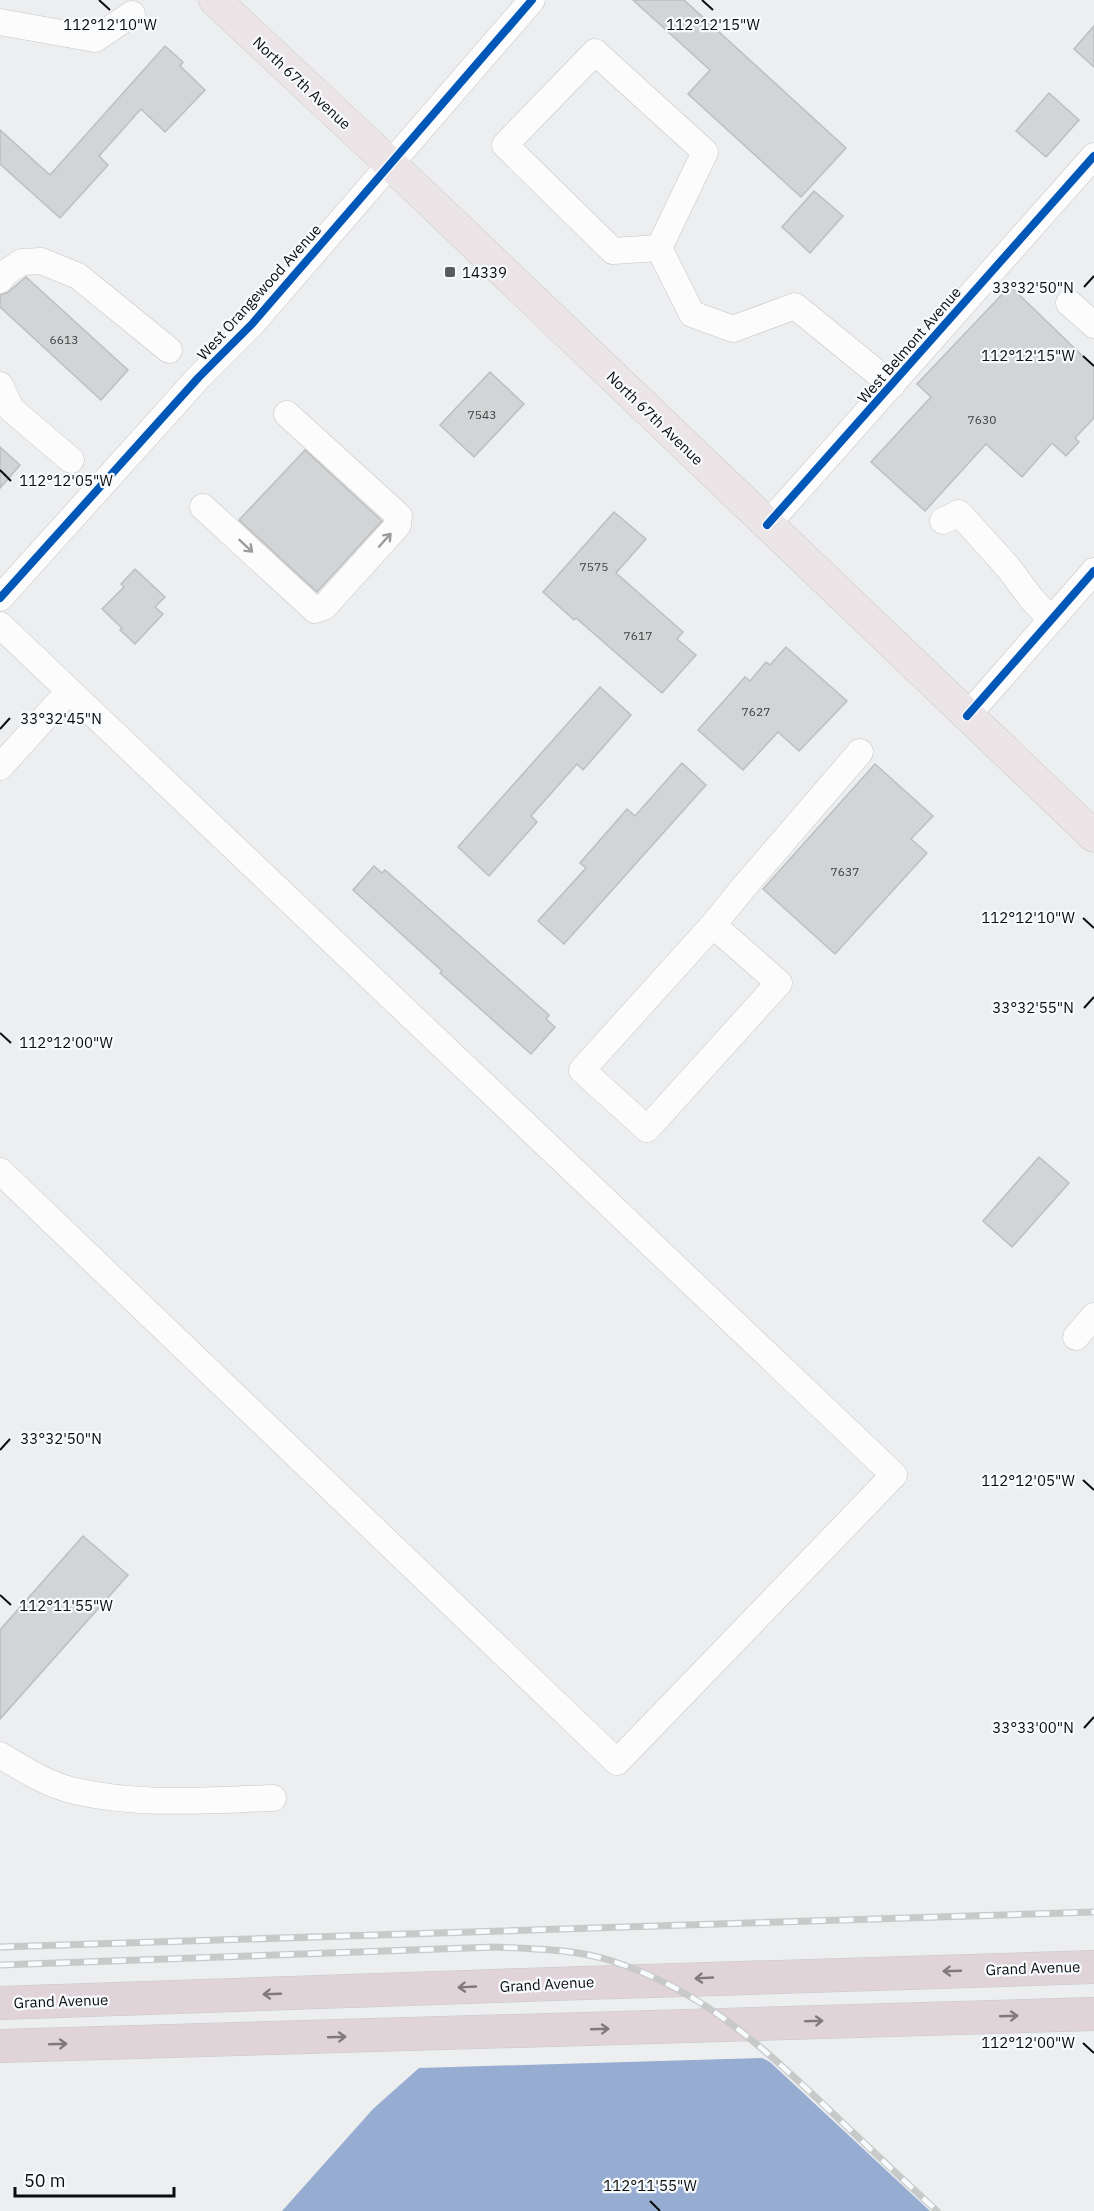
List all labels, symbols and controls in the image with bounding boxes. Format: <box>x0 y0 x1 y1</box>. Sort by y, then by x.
text: 112°12'10"W <box>63 15 157 34</box>
text: 112°12'15"W <box>666 15 760 34</box>
street label: North 67th Avenue <box>249 33 355 133</box>
street label: West Orangewood Avenue <box>193 220 325 364</box>
place label: 14339 <box>462 263 507 282</box>
marker: 14339 <box>443 265 457 279</box>
text: 33°32'50"N <box>992 278 1074 297</box>
street label: West Belmont Avenue <box>853 283 965 407</box>
house number: 6613 <box>50 332 78 347</box>
text: 112°12'15"W <box>981 346 1075 365</box>
street label: North 67th Avenue <box>603 367 707 469</box>
house number: 7543 <box>468 407 496 422</box>
house number: 7630 <box>968 412 996 427</box>
text: 112°12'05"W <box>19 471 113 490</box>
one-way arrow <box>378 533 392 548</box>
one-way arrow <box>238 539 253 553</box>
house number: 7575 <box>580 559 608 574</box>
house number: 7617 <box>624 628 652 643</box>
house number: 7627 <box>742 704 770 719</box>
text: 33°32'45"N <box>20 709 102 728</box>
house number: 7637 <box>831 864 859 879</box>
text: 112°12'10"W <box>981 908 1075 927</box>
text: 33°32'55"N <box>992 998 1074 1017</box>
text: 112°12'00"W <box>19 1033 113 1052</box>
text: 33°32'50"N <box>20 1429 102 1448</box>
text: 112°12'05"W <box>981 1471 1075 1490</box>
text: 112°11'55"W <box>19 1596 113 1615</box>
text: 33°33'00"N <box>992 1718 1074 1737</box>
street label: Grand Avenue <box>985 1957 1081 1979</box>
one-way arrow <box>942 1965 962 1976</box>
street label: Grand Avenue <box>499 1972 595 1996</box>
one-way arrow <box>694 1973 714 1984</box>
one-way arrow <box>458 1982 478 1993</box>
one-way arrow <box>263 1988 283 2000</box>
street label: Grand Avenue <box>13 1990 109 2012</box>
one-way arrow <box>998 2010 1018 2022</box>
one-way arrow <box>803 2016 823 2027</box>
one-way arrow <box>589 2024 609 2035</box>
one-way arrow <box>327 2031 347 2043</box>
text: 112°12'00"W <box>981 2033 1075 2052</box>
one-way arrow <box>48 2039 68 2050</box>
scale bar <box>15 2160 174 2198</box>
text: 50 m <box>24 2169 66 2192</box>
text: 112°11'55"W <box>603 2176 697 2195</box>

